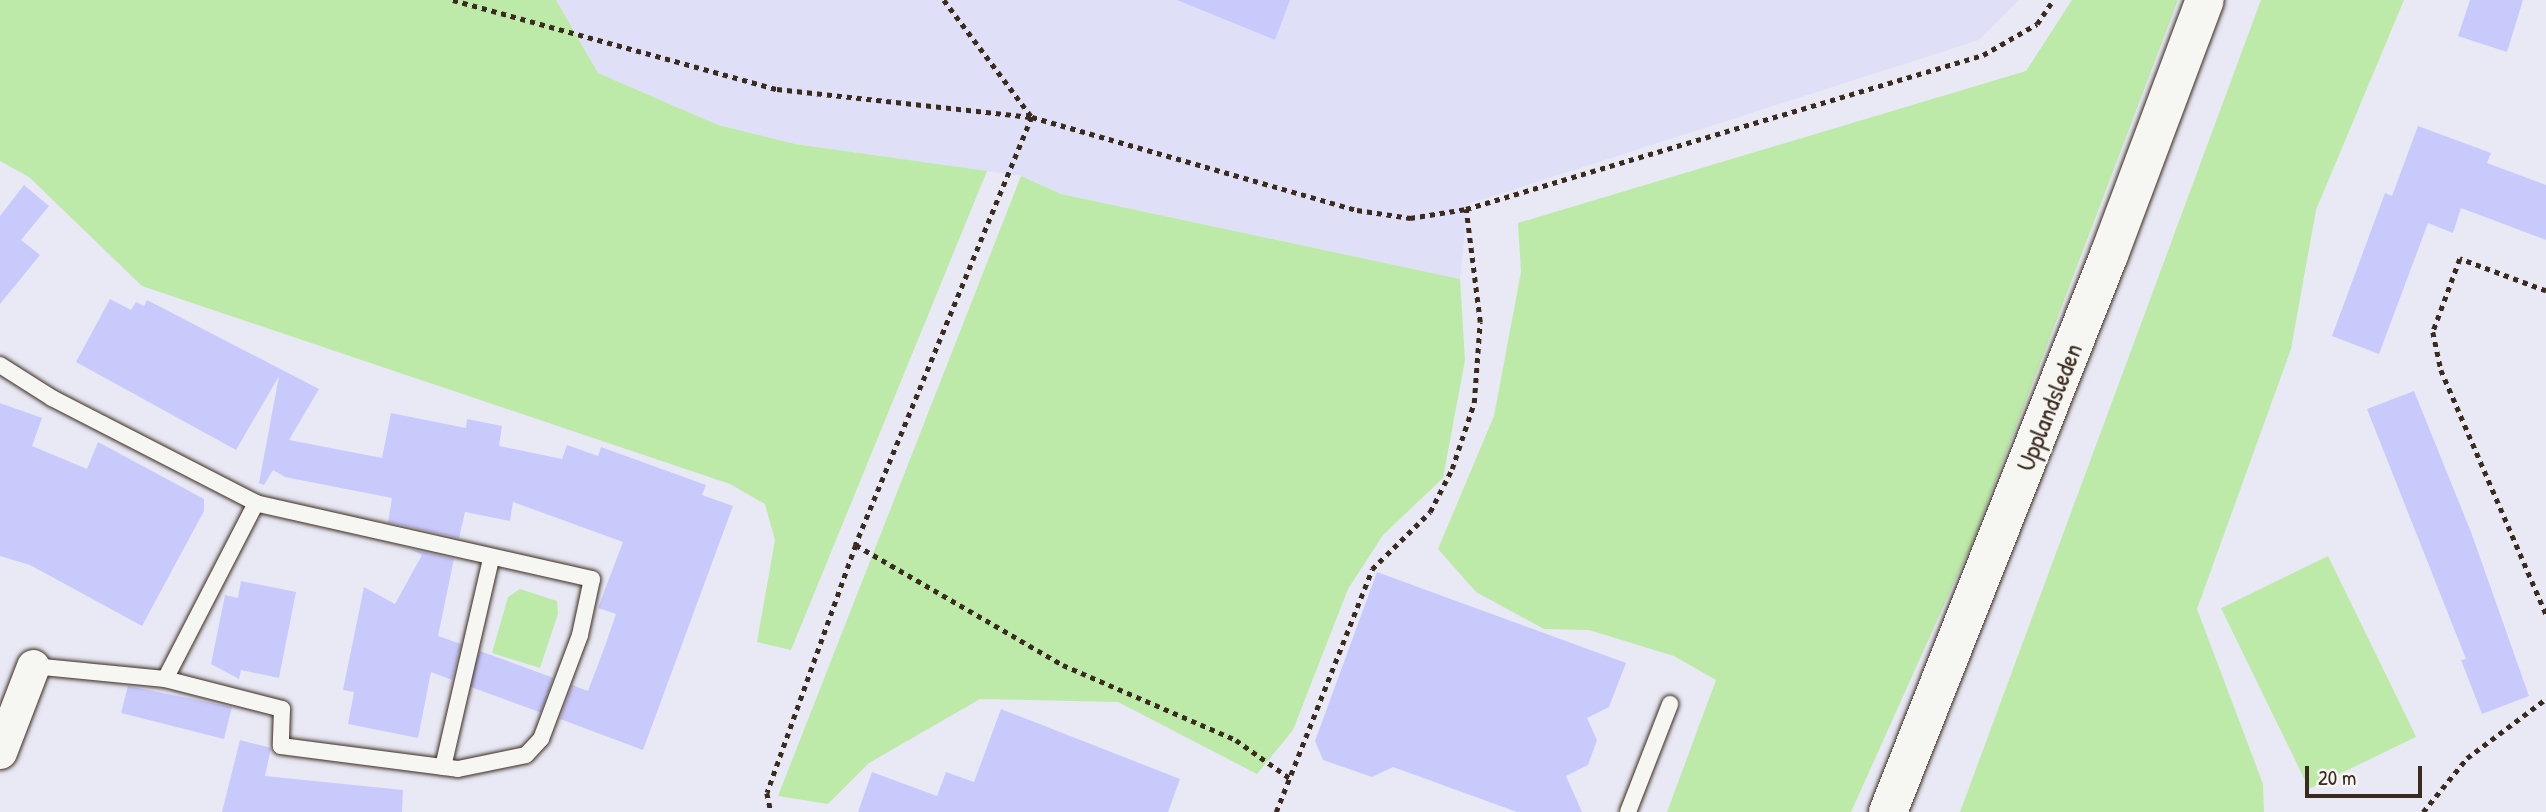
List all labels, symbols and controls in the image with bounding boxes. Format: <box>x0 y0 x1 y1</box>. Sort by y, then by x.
street label: Upplandsleden <box>2009 339 2089 475</box>
scale bar <box>2308 752 2425 796</box>
text: 20 m <box>2318 763 2356 792</box>

